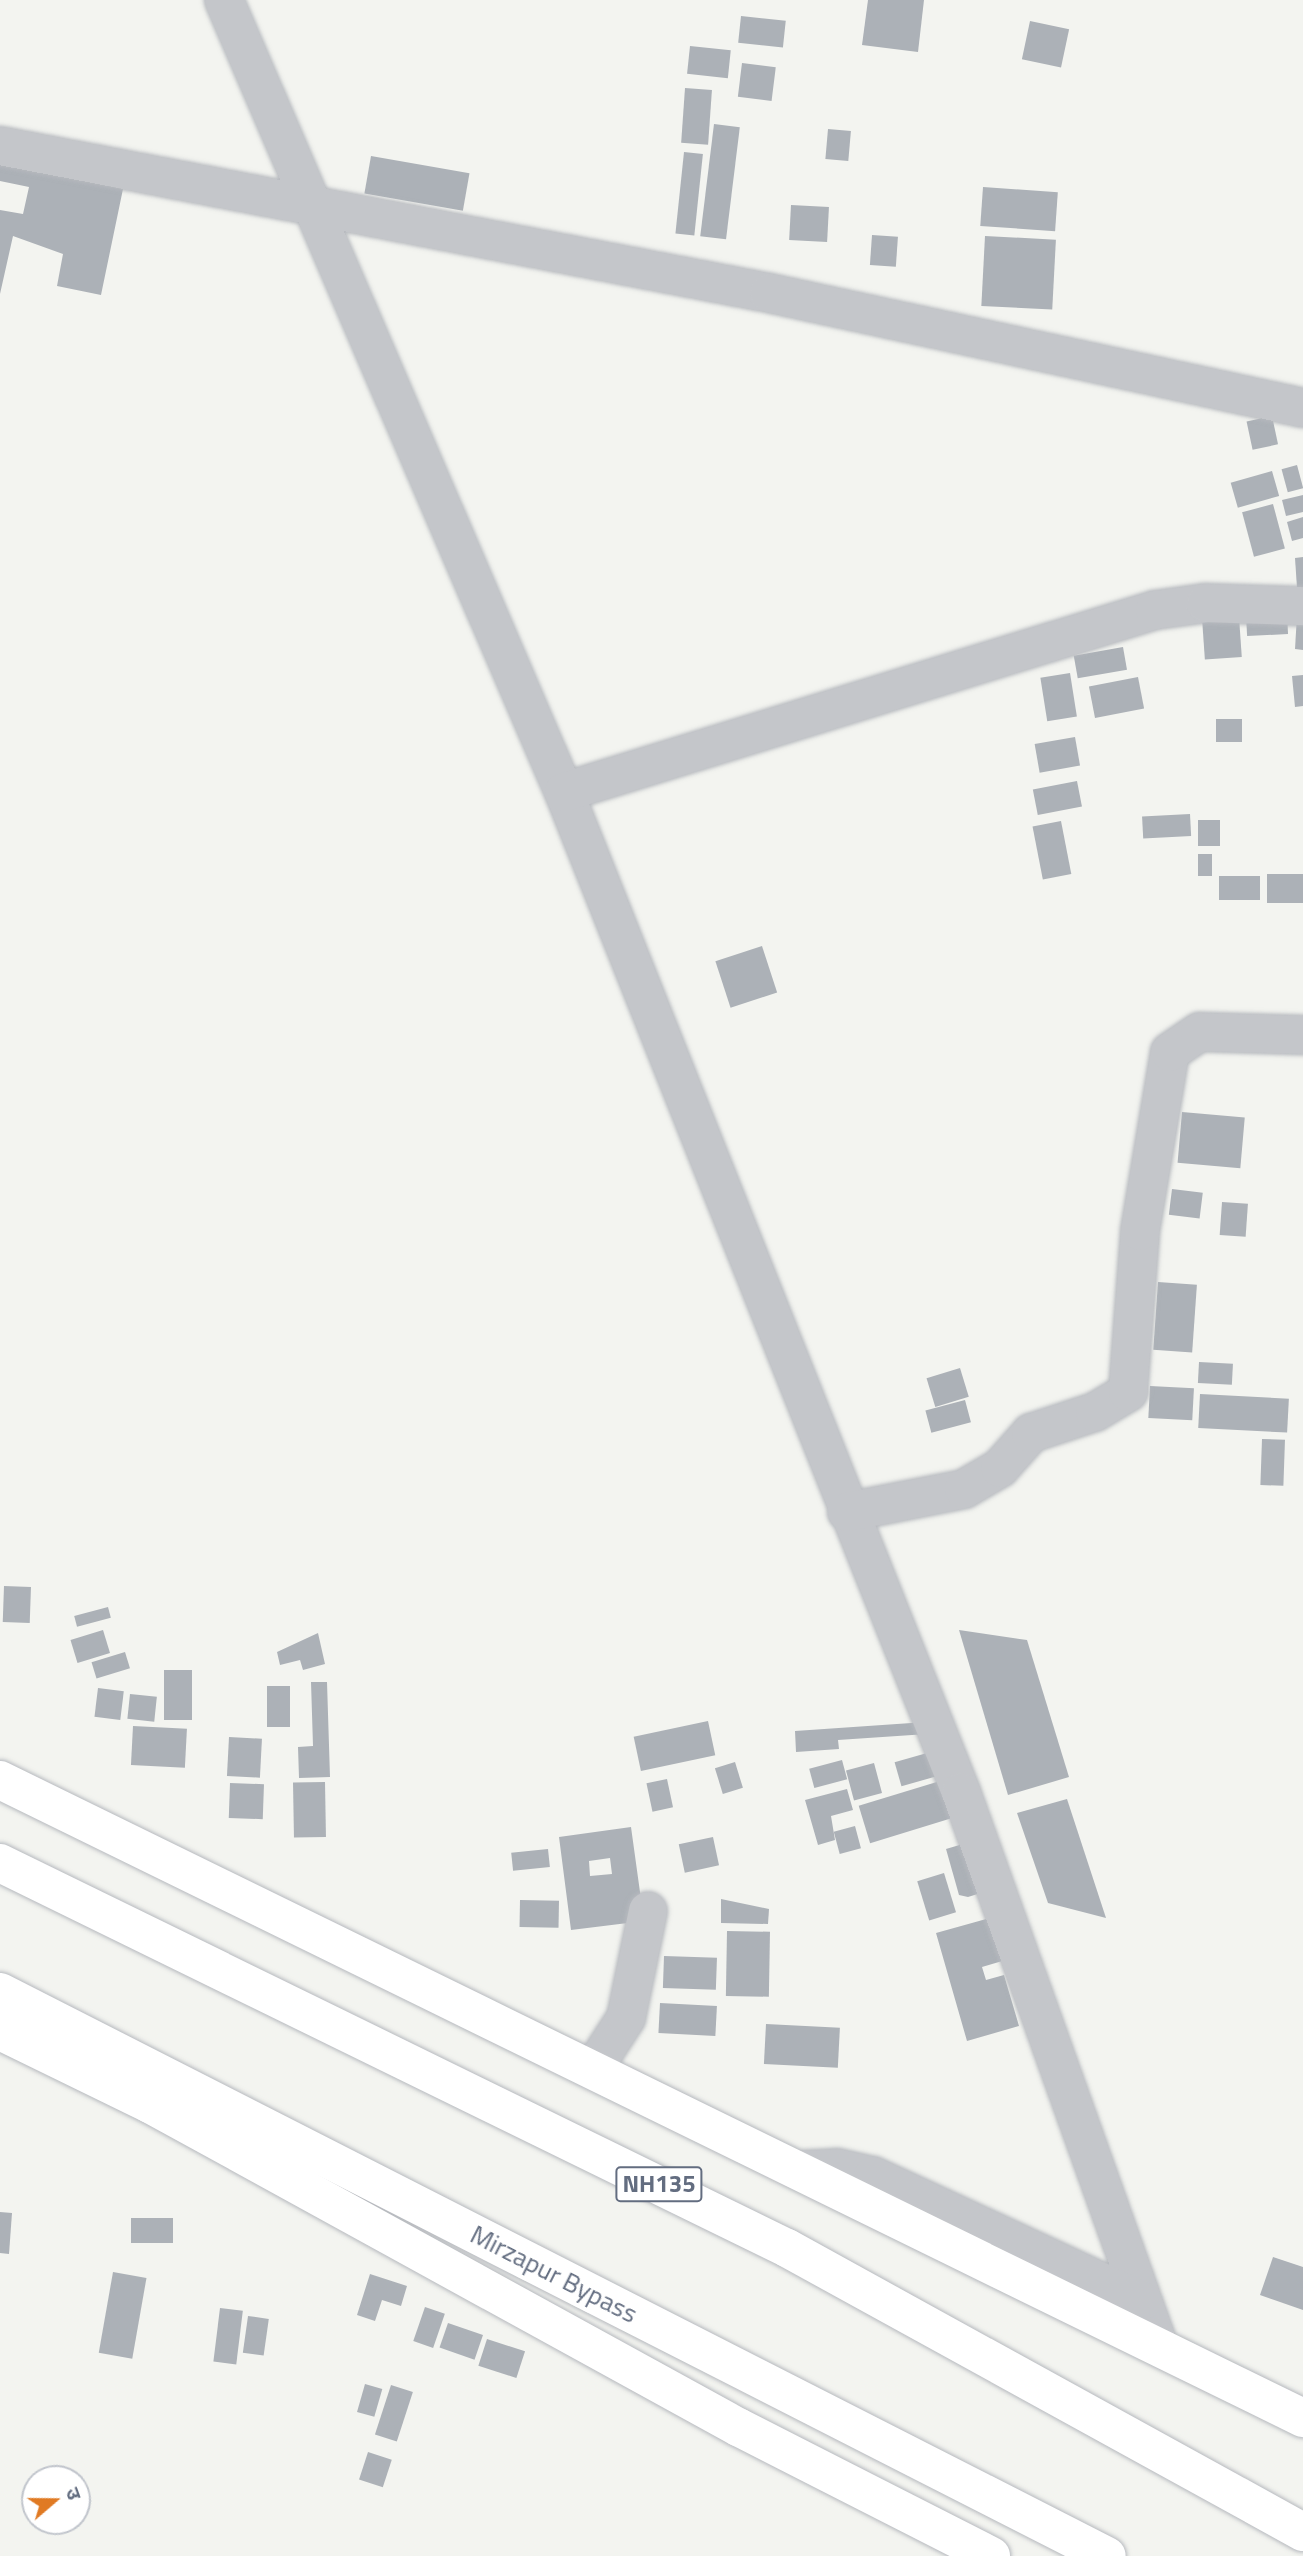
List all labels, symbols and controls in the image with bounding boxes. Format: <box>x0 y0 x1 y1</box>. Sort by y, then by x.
road number: NH135 <box>615 2164 703 2204</box>
street label: Mirzapur Bypass <box>465 2219 643 2329</box>
north arrow <box>21 2465 91 2535</box>
text: उ <box>59 2483 90 2504</box>

